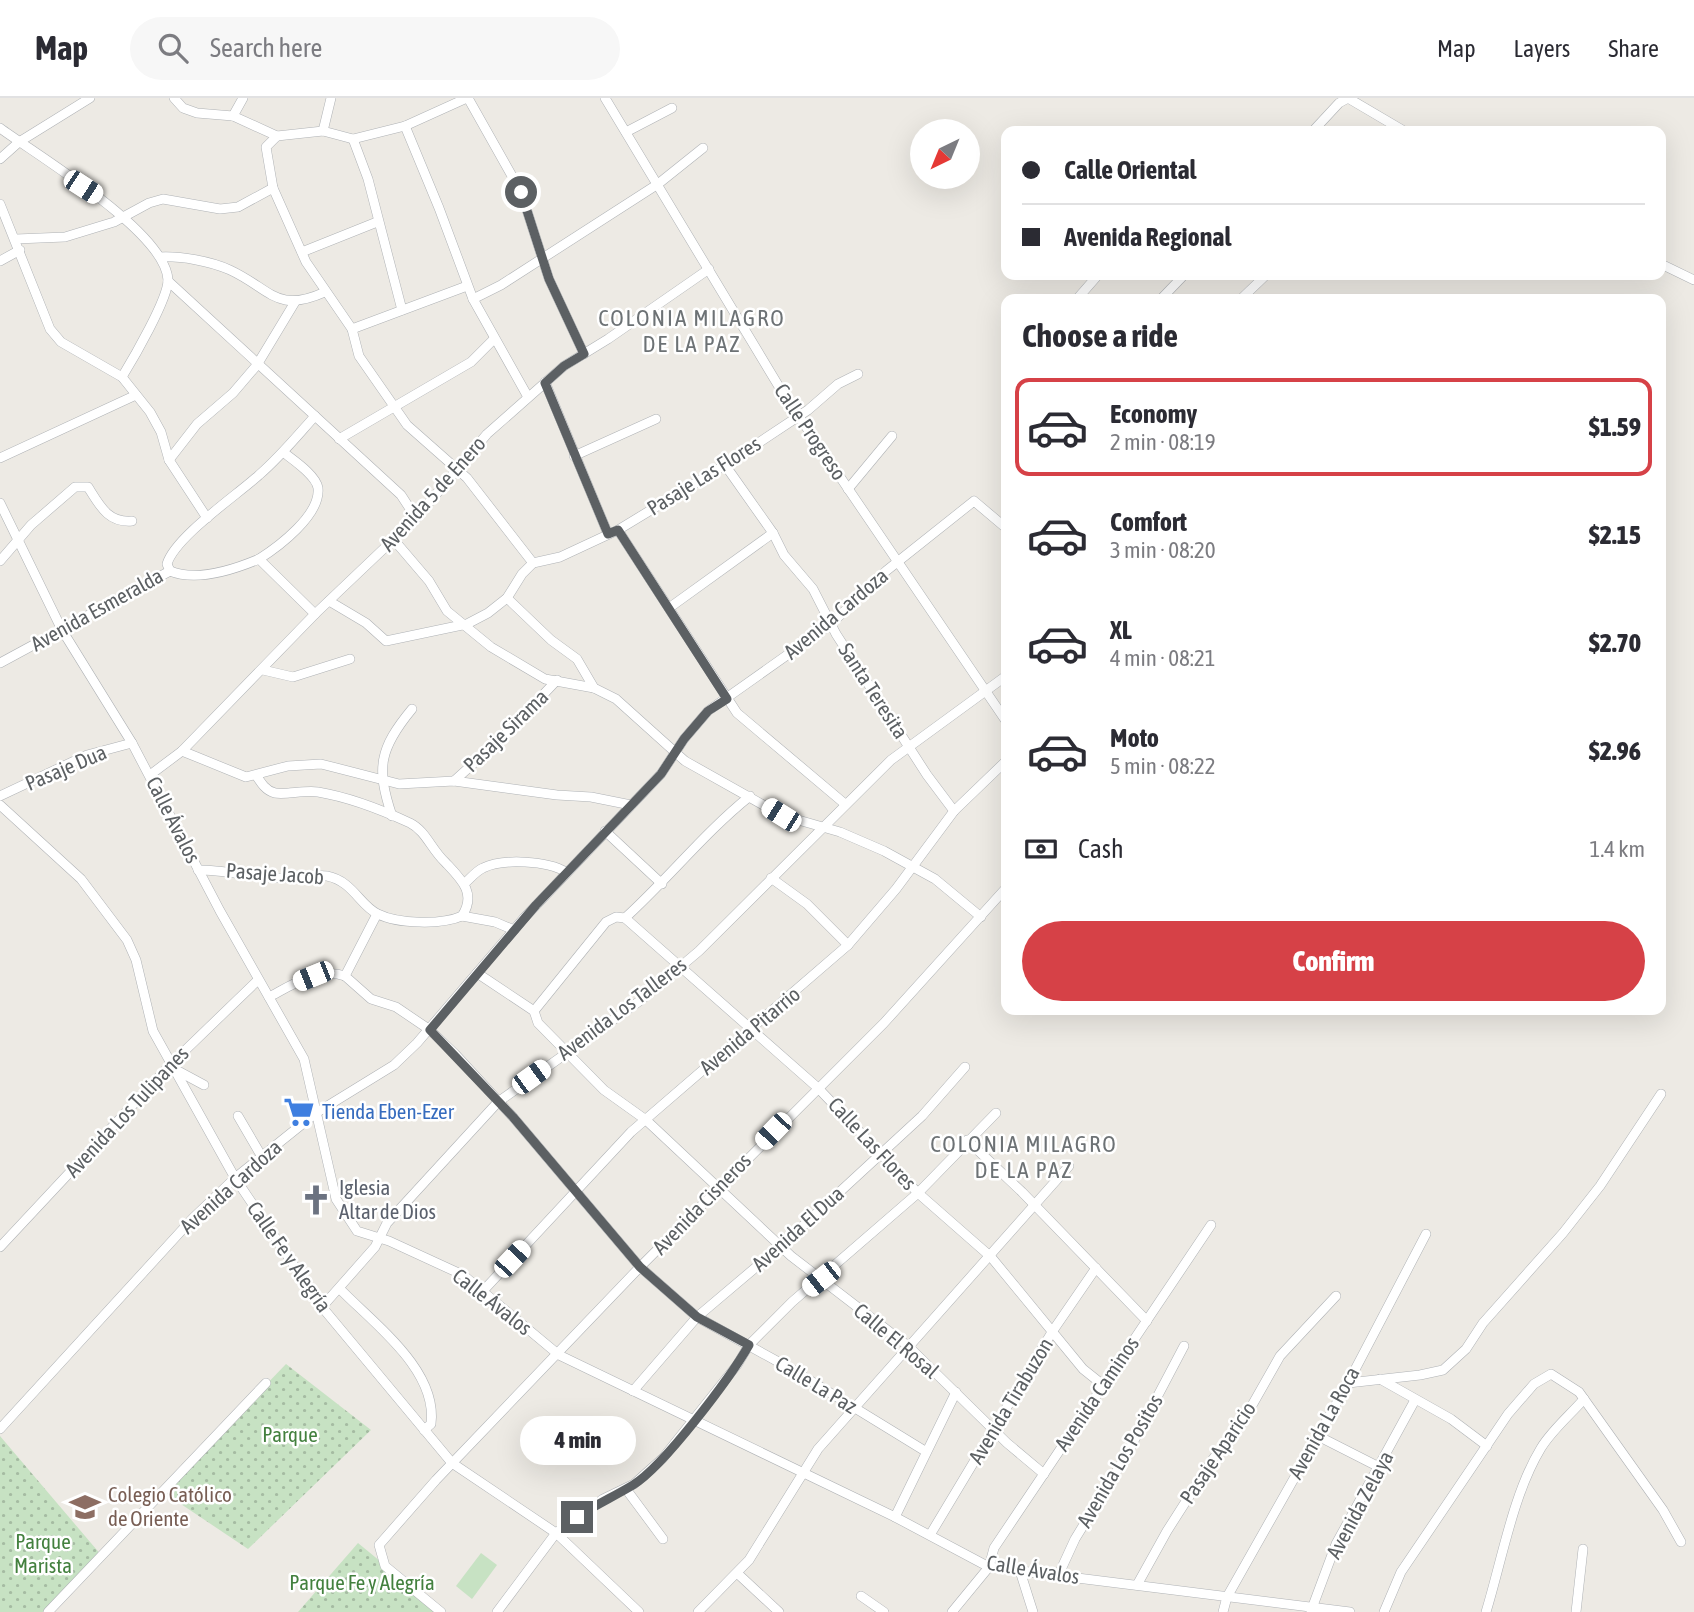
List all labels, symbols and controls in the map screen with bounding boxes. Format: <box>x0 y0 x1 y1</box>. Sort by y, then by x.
search box <box>130 17 620 80</box>
text: Map <box>35 29 88 67</box>
icon: search <box>154 29 192 67</box>
text: Search here <box>210 33 322 63</box>
text: Map <box>1437 35 1476 62</box>
text: Layers <box>1514 35 1570 62</box>
text: Share <box>1608 35 1659 62</box>
north arrow <box>910 119 980 189</box>
map controls <box>910 119 980 189</box>
text: Calle Oriental <box>1064 155 1196 185</box>
car <box>60 167 107 207</box>
route start <box>505 176 537 208</box>
text: Avenida Regional <box>1064 222 1231 252</box>
district label: COLONIA MILAGRO DE LA PAZ <box>598 305 786 357</box>
text: Choose a ride <box>1022 317 1178 354</box>
street label: Calle Progreso <box>770 379 852 484</box>
icon: car <box>1026 396 1089 459</box>
text: Economy <box>1110 399 1197 429</box>
text: $1.59 <box>1589 412 1641 442</box>
text: 2 min · 08:19 <box>1110 429 1216 455</box>
street label: Avenida 5 de Enero <box>375 431 490 556</box>
street label: Pasaje Las Flores <box>642 431 765 520</box>
icon: car <box>1026 504 1089 567</box>
text: Comfort <box>1110 507 1187 537</box>
text: $2.15 <box>1589 520 1641 550</box>
text: 3 min · 08:20 <box>1110 537 1216 563</box>
street label: Avenida Esmeralda <box>26 563 167 655</box>
street label: Avenida Cardoza <box>779 563 892 664</box>
icon: car <box>1026 612 1089 675</box>
text: XL <box>1110 615 1132 645</box>
text: $2.70 <box>1589 628 1641 658</box>
street label: Santa Teresita <box>834 638 914 743</box>
text: 4 min · 08:21 <box>1110 645 1216 671</box>
street label: Pasaje Sirama <box>458 684 553 776</box>
icon: car <box>1026 720 1089 783</box>
text: Moto <box>1110 723 1159 753</box>
text: $2.96 <box>1589 736 1641 766</box>
street label: Pasaje Dua <box>21 739 110 795</box>
text: 5 min · 08:22 <box>1110 753 1216 779</box>
street label: Calle Ávalos <box>142 772 206 867</box>
car <box>758 795 805 835</box>
icon: cash <box>1022 830 1060 868</box>
text: Cash <box>1078 834 1124 864</box>
text: 1.4 km <box>1589 836 1645 862</box>
street label: Pasaje Jacob <box>225 858 325 888</box>
button: Confirm <box>1022 921 1645 1001</box>
street label: Avenida Los Talleres <box>552 952 691 1065</box>
car <box>290 958 337 994</box>
street label: Avenida Pitarrio <box>694 981 804 1079</box>
street label: Avenida Los Tulipanes <box>60 1041 193 1182</box>
car <box>508 1056 555 1098</box>
street label: Calle Las Flores <box>824 1092 922 1194</box>
supermarket icon: Tienda Eben-Ezer <box>282 1095 316 1129</box>
place label: Tienda Eben-Ezer <box>322 1099 455 1123</box>
car <box>751 1109 796 1153</box>
district label: COLONIA MILAGRO DE LA PAZ <box>930 1131 1118 1183</box>
street label: Avenida Cardoza <box>175 1134 286 1238</box>
street label: Avenida Cisneros <box>647 1148 755 1259</box>
place label: Iglesia Altar de Dios <box>339 1175 436 1223</box>
street label: Avenida El Dua <box>747 1181 848 1276</box>
church icon: Iglesia Altar de Dios <box>299 1183 333 1217</box>
street label: Calle Fe y Alegría <box>243 1196 337 1316</box>
car <box>490 1236 535 1282</box>
car <box>798 1258 845 1300</box>
street label: Calle Ávalos <box>448 1263 537 1340</box>
street label: Calle El Rosal <box>849 1298 944 1383</box>
street label: Avenida Caminos <box>1049 1332 1143 1455</box>
street label: Avenida Tirabuzon <box>963 1333 1057 1468</box>
street label: Calle La Paz <box>772 1351 862 1418</box>
street label: Avenida La Roca <box>1282 1362 1364 1483</box>
street label: Avenida Los Positos <box>1071 1390 1167 1531</box>
street label: Pasaje Aparicio <box>1174 1397 1260 1508</box>
callout: 4 min <box>519 1416 635 1464</box>
park label: Parque <box>262 1422 318 1446</box>
text: 4 min <box>555 1427 601 1453</box>
street label: Avenida Zelaya <box>1321 1447 1398 1562</box>
place label: Colegio Católico de Oriente <box>108 1482 232 1530</box>
school or university icon: Colegio Católico de Oriente <box>68 1490 102 1524</box>
route end <box>561 1501 593 1533</box>
park label: Parque Marista <box>14 1529 72 1577</box>
street label: Calle Ávalos <box>985 1550 1081 1588</box>
park label: Parque Fe y Alegría <box>289 1570 435 1594</box>

